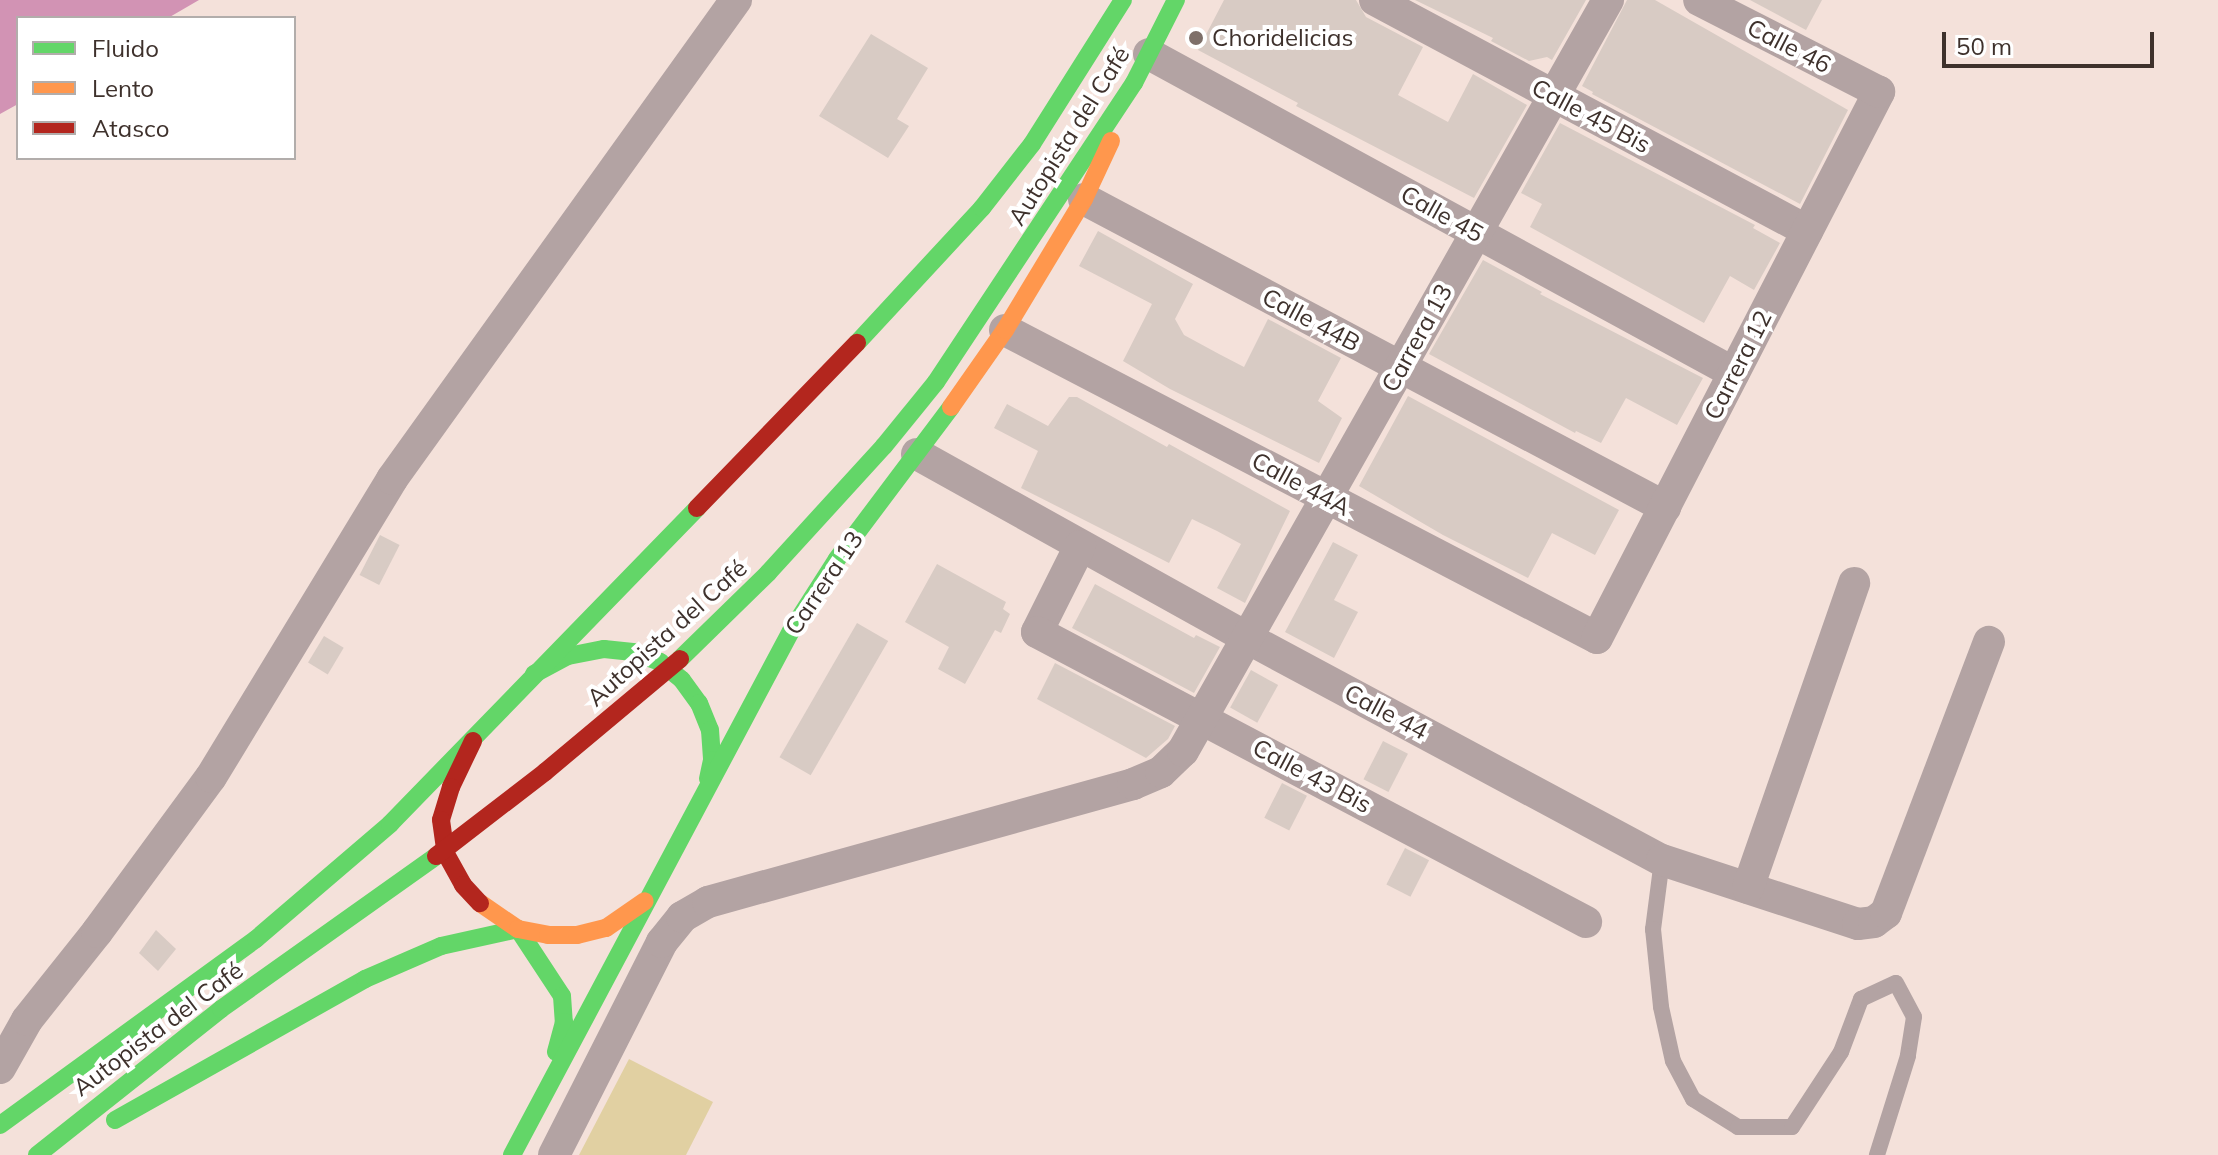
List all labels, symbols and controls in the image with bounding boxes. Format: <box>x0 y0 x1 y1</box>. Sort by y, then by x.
street label: Calle 46 <box>1742 13 1836 79</box>
legend <box>16 16 296 160</box>
scale bar <box>1946 16 2158 66</box>
place label: Choridelicias <box>1212 24 1353 52</box>
marker: Choridelicias <box>1187 29 1205 47</box>
text: 50 m <box>1956 31 2012 61</box>
text: Fluido <box>92 33 159 63</box>
street label: Autopista del Café <box>1002 41 1136 231</box>
text: Lento <box>92 73 154 103</box>
street label: Calle 45 Bis <box>1527 73 1655 159</box>
text: Atasco <box>92 113 169 143</box>
street label: Calle 45 <box>1396 180 1488 248</box>
street label: Carrera 13 <box>1376 279 1458 397</box>
street label: Calle 44B <box>1257 282 1365 358</box>
street label: Carrera 12 <box>1698 306 1778 424</box>
street label: Calle 44A <box>1247 446 1355 522</box>
street label: Carrera 13 <box>779 526 869 640</box>
street label: Autopista del Café <box>581 554 753 712</box>
street label: Calle 44 <box>1340 678 1432 746</box>
street label: Calle 43 Bis <box>1248 733 1376 819</box>
street label: Autopista del Café <box>67 956 249 1102</box>

